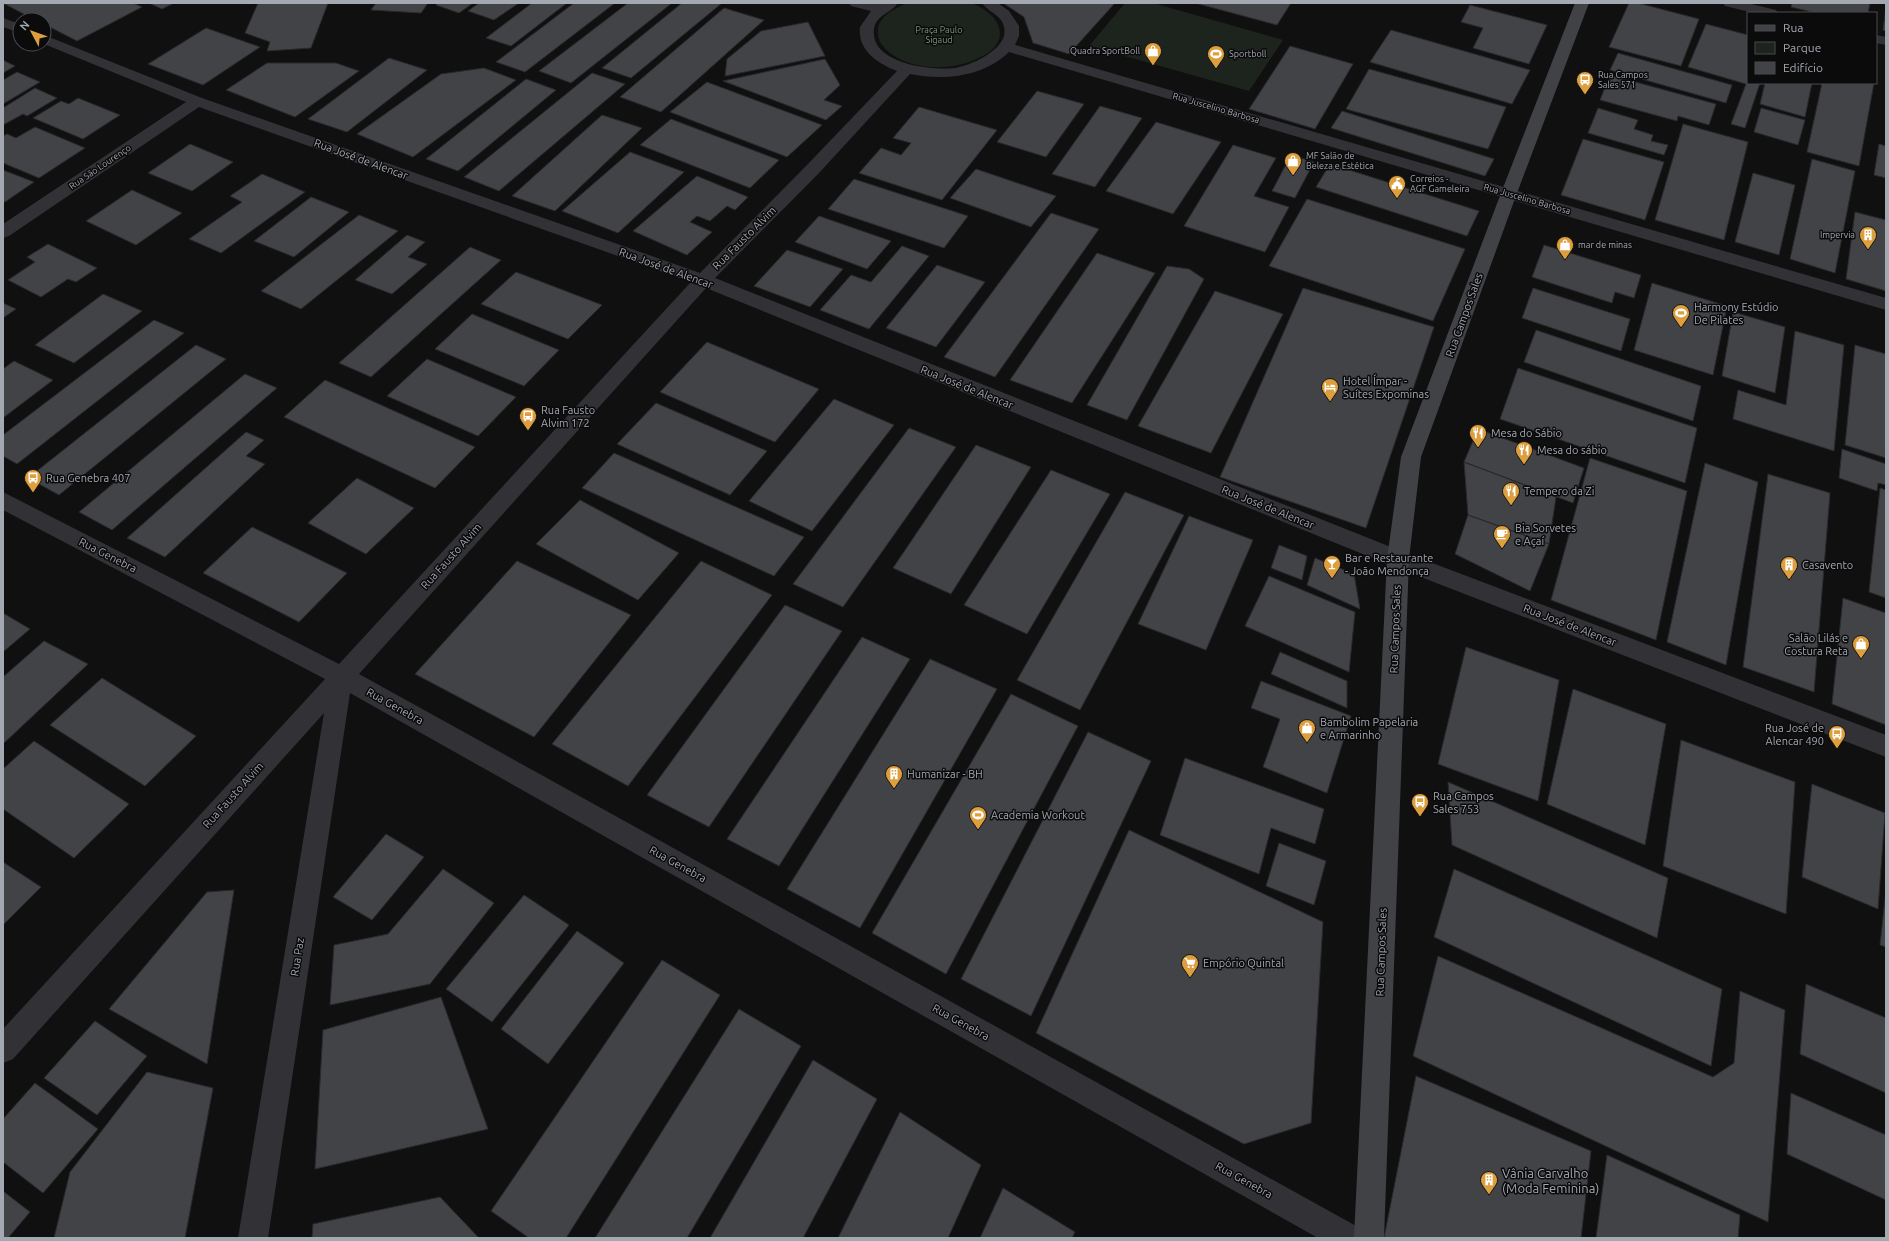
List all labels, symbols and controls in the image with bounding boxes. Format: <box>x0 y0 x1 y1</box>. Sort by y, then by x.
north arrow <box>12 12 52 52</box>
legend <box>1747 12 1877 84</box>
text: N <box>17 18 32 32</box>
text: Rua <box>1783 21 1804 34</box>
park label: Praça Paulo Sigaud <box>916 25 962 45</box>
shop icon: Quadra SportBoll <box>1143 41 1163 66</box>
text: Parque <box>1783 41 1821 54</box>
sports icon: Sportboll <box>1206 44 1226 69</box>
place label: Quadra SportBoll <box>1070 46 1141 56</box>
place label: Sportboll <box>1229 49 1267 59</box>
text: Edifício <box>1783 61 1823 74</box>
bus stop icon: Rua Campos Sales 571 <box>1575 70 1595 95</box>
place label: Rua Campos Sales 571 <box>1598 70 1648 90</box>
street label: Rua Juscelino Barbosa <box>1171 91 1261 125</box>
street label: Rua José de Alencar <box>313 136 410 182</box>
street label: Rua São Lourenço <box>67 143 133 191</box>
shop icon: MF Salão de Beleza e Estética <box>1283 151 1303 176</box>
place label: MF Salão de Beleza e Estética <box>1306 151 1374 171</box>
public building icon: Correios - AGF Gameleira <box>1387 174 1407 199</box>
place label: Correios - AGF Gameleira <box>1410 174 1469 194</box>
street label: Rua Juscelino Barbosa <box>1482 182 1572 216</box>
street label: Rua Fausto Alvim <box>710 204 778 272</box>
building icon: Impervia <box>1858 225 1878 250</box>
place label: Impervia <box>1820 230 1855 240</box>
shop icon: mar de minas <box>1555 235 1575 260</box>
place label: mar de minas <box>1578 240 1632 250</box>
street label: Rua José de Alencar <box>618 245 715 291</box>
street label: Rua Campos Sales <box>1443 271 1485 359</box>
place label: Harmony Estúdio De Pilates <box>1694 301 1779 326</box>
sports icon: Harmony Estúdio De Pilates <box>1671 303 1691 328</box>
street label: Rua José de Alencar <box>919 363 1016 411</box>
place label: Hotel Ímpar - Suítes Expominas <box>1343 374 1429 400</box>
hotel icon: Hotel Ímpar - Suítes Expominas <box>1320 377 1340 402</box>
place label: Rua Fausto Alvim 172 <box>541 404 595 429</box>
bus stop icon: Rua Fausto Alvim 172 <box>518 406 538 431</box>
restaurant icon: Mesa do Sábio <box>1468 423 1488 448</box>
place label: Mesa do Sábio <box>1491 427 1562 439</box>
restaurant icon: Mesa do sábio <box>1514 440 1534 465</box>
place label: Mesa do sábio <box>1537 444 1607 456</box>
bus stop icon: Rua Genebra 407 <box>23 468 43 493</box>
place label: Rua Genebra 407 <box>46 472 130 484</box>
restaurant icon: Tempero da Zi <box>1501 481 1521 506</box>
street label: Rua José de Alencar <box>1220 483 1317 531</box>
place label: Tempero da Zi <box>1524 485 1594 497</box>
street label: Rua Fausto Alvim <box>418 521 484 591</box>
place label: Bia Sorvetes e Açaí <box>1515 522 1576 547</box>
cafe icon: Bia Sorvetes e Açaí <box>1492 524 1512 549</box>
street label: Rua Genebra <box>77 535 139 575</box>
place label: Bar e Restaurante - João Mendonça <box>1345 552 1433 577</box>
bar icon: Bar e Restaurante - João Mendonça <box>1322 554 1342 579</box>
building icon: Casavento <box>1779 555 1799 580</box>
place label: Casavento <box>1802 559 1853 571</box>
street label: Rua Campos Sales <box>1387 584 1403 673</box>
street label: Rua José de Alencar <box>1522 602 1619 649</box>
place label: Salão Lilás e Costura Reta <box>1784 632 1848 657</box>
shop icon: Salão Lilás e Costura Reta <box>1851 634 1871 659</box>
street label: Rua Genebra <box>364 685 426 727</box>
place label: Bambolim Papelaria e Armarinho <box>1320 716 1418 741</box>
shop icon: Bambolim Papelaria e Armarinho <box>1297 718 1317 743</box>
place label: Rua José de Alencar 490 <box>1765 722 1824 747</box>
bus stop icon: Rua José de Alencar 490 <box>1827 724 1847 749</box>
street label: Rua Fausto Alvim <box>200 760 266 830</box>
building icon: Humanizar - BH <box>884 764 904 789</box>
place label: Humanizar - BH <box>907 768 983 780</box>
place label: Rua Campos Sales 753 <box>1433 790 1494 815</box>
bus stop icon: Rua Campos Sales 753 <box>1410 792 1430 817</box>
sports icon: Academia Workout <box>968 805 988 830</box>
place label: Academia Workout <box>991 809 1085 821</box>
street label: Rua Genebra <box>647 843 709 885</box>
street label: Rua Campos Sales <box>1373 907 1389 996</box>
street label: Rua Paz <box>288 937 306 977</box>
supermarket icon: Empório Quintal <box>1180 953 1200 978</box>
place label: Empório Quintal <box>1203 957 1284 969</box>
street label: Rua Genebra <box>930 1001 992 1043</box>
street label: Rua Genebra <box>1213 1159 1275 1201</box>
place label: Vânia Carvalho (Moda Feminina) <box>1502 1166 1599 1196</box>
building icon: Vânia Carvalho (Moda Feminina) <box>1479 1170 1499 1195</box>

